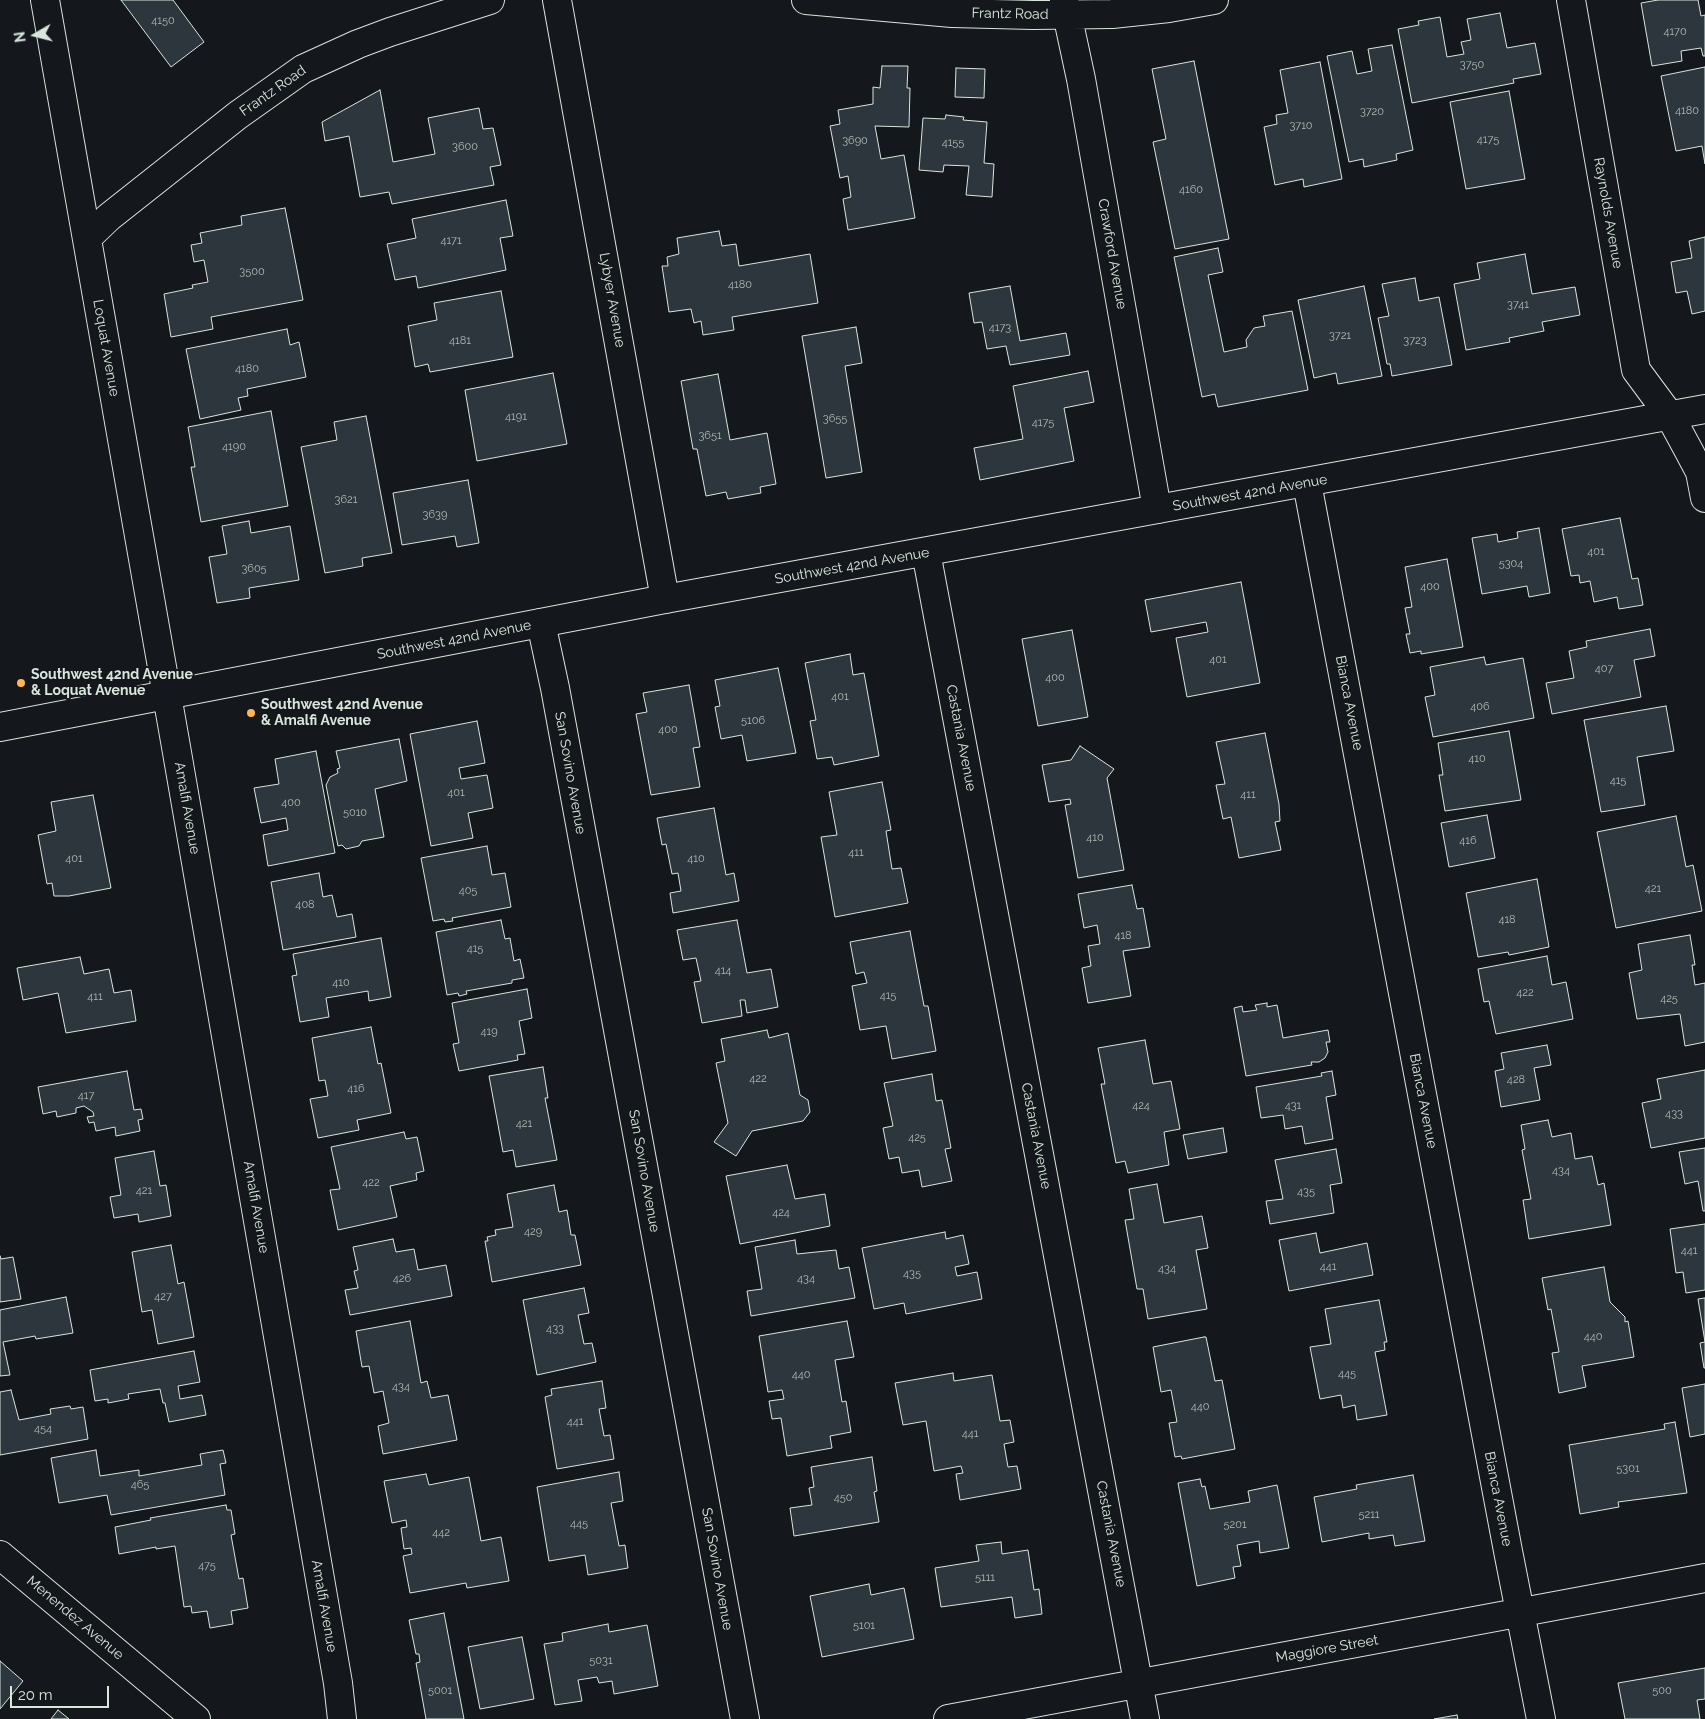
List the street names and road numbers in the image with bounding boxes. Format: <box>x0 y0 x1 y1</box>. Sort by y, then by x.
street label: Frantz Road <box>971 5 1049 23</box>
street label: Frantz Road <box>237 62 309 120</box>
street label: Raynolds Avenue <box>1590 156 1626 270</box>
street label: Crawford Avenue <box>1094 197 1130 311</box>
street label: Lybyer Avenue <box>595 251 629 349</box>
street label: Loquat Avenue <box>89 298 123 398</box>
street label: Southwest 42nd Avenue <box>1171 471 1329 515</box>
street label: Southwest 42nd Avenue <box>773 544 931 588</box>
street label: Southwest 42nd Avenue <box>375 617 533 663</box>
street label: Bianca Avenue <box>1332 654 1366 752</box>
street label: Castania Avenue <box>942 683 980 793</box>
street label: San Sovino Avenue <box>551 710 589 836</box>
street label: Amalfi Avenue <box>171 760 203 856</box>
street label: Bianca Avenue <box>1406 1052 1440 1150</box>
street label: Castania Avenue <box>1017 1081 1055 1191</box>
street label: San Sovino Avenue <box>625 1108 663 1234</box>
street label: Amalfi Avenue <box>240 1159 272 1255</box>
street label: Bianca Avenue <box>1481 1450 1515 1548</box>
street label: Castania Avenue <box>1092 1479 1130 1589</box>
street label: San Sovino Avenue <box>698 1506 736 1632</box>
street label: Amalfi Avenue <box>308 1558 340 1654</box>
street label: Menendez Avenue <box>23 1573 127 1663</box>
street label: Maggiore Street <box>1274 1632 1380 1666</box>

